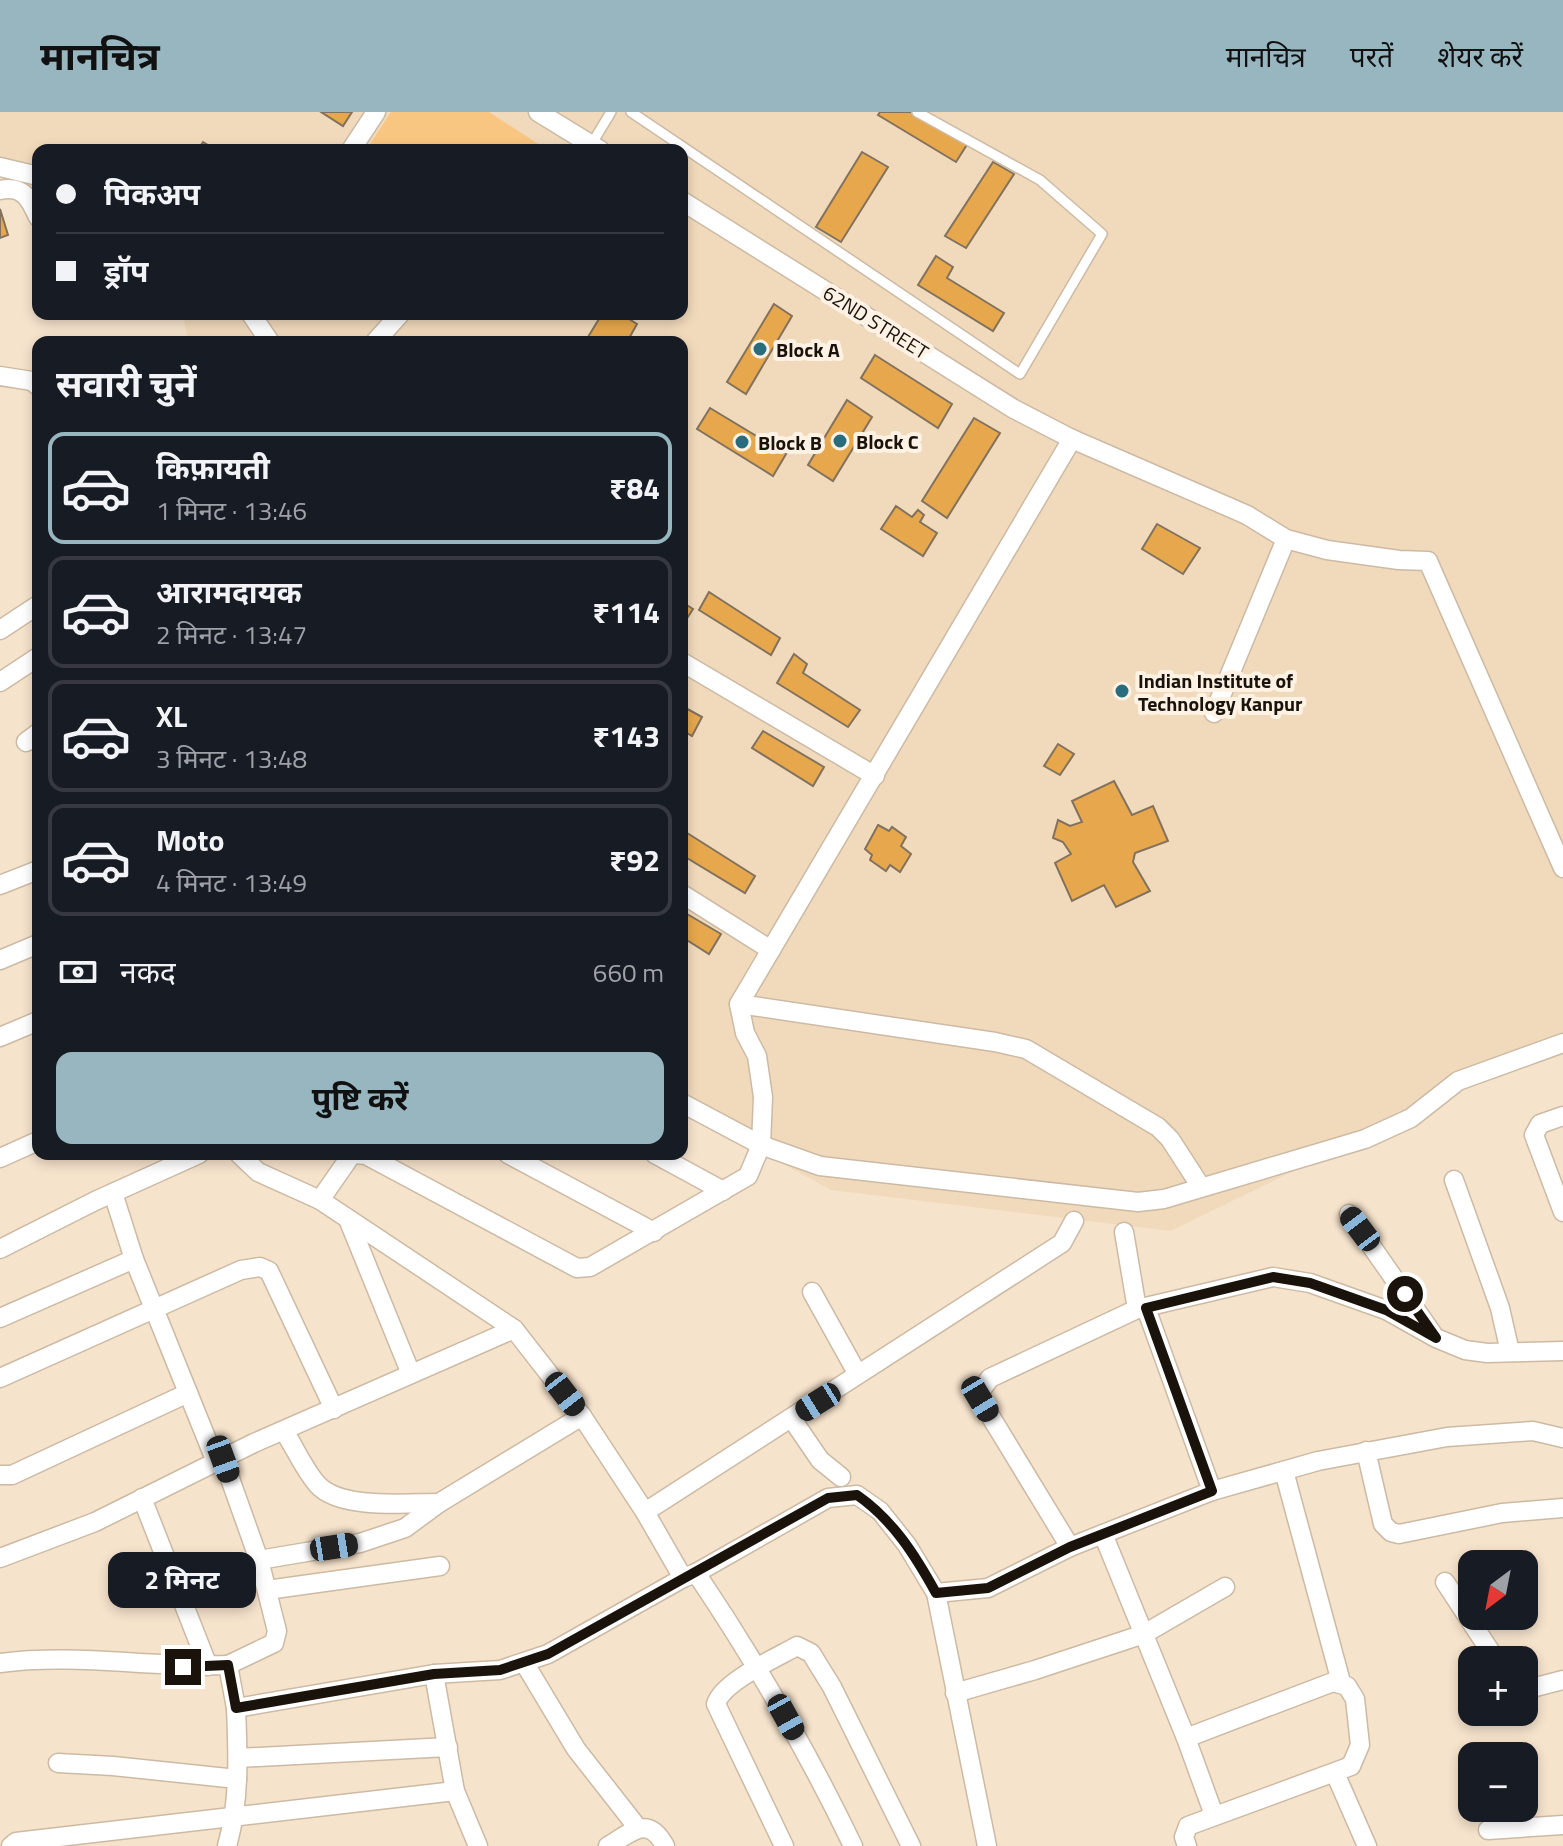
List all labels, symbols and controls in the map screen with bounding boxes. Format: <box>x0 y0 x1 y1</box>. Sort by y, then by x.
text: मानचित्र <box>40 27 160 85</box>
text: मानचित्र <box>1226 35 1306 78</box>
text: परतें <box>1350 35 1393 78</box>
text: शेयर करें <box>1437 35 1523 78</box>
text: पिकअप <box>104 171 200 217</box>
text: ड्रॉप <box>104 248 148 294</box>
street label: 62ND STREET <box>817 277 935 367</box>
place label: Block A <box>776 334 840 365</box>
marker: Block A <box>751 340 769 358</box>
text: सवारी चुनें <box>56 356 196 411</box>
place label: Block C <box>856 426 919 457</box>
place label: Block B <box>758 427 822 458</box>
marker: Block C <box>831 432 849 450</box>
marker: Block B <box>733 433 751 451</box>
text: किफ़ायती <box>156 445 270 491</box>
icon: car <box>60 452 132 524</box>
text: ₹84 <box>609 465 660 511</box>
text: 1 मिनट · 13:46 <box>156 491 307 530</box>
text: आरामदायक <box>156 569 302 615</box>
icon: car <box>60 576 132 648</box>
text: ₹114 <box>592 589 660 635</box>
text: 2 मिनट · 13:47 <box>156 615 307 654</box>
place label: Indian Institute of Technology Kanpur <box>1138 665 1303 719</box>
marker: Indian Institute of Technology Kanpur <box>1113 682 1131 700</box>
text: XL <box>156 693 187 739</box>
icon: car <box>60 700 132 772</box>
text: ₹143 <box>592 713 660 759</box>
text: 3 मिनट · 13:48 <box>156 739 307 778</box>
text: Moto <box>156 817 224 863</box>
icon: car <box>60 824 132 896</box>
text: ₹92 <box>609 837 660 883</box>
text: 4 मिनट · 13:49 <box>156 863 307 902</box>
text: नकद <box>120 949 176 995</box>
icon: cash <box>56 950 100 994</box>
text: 660 m <box>593 953 664 992</box>
button: पुष्टि करें <box>56 1052 664 1144</box>
car <box>1336 1203 1384 1255</box>
route start <box>1387 1276 1423 1312</box>
car <box>541 1368 589 1420</box>
car <box>957 1372 1003 1426</box>
car <box>791 1379 845 1425</box>
car <box>204 1432 242 1486</box>
car <box>308 1531 360 1563</box>
north arrow <box>1458 1550 1538 1630</box>
map controls <box>1458 1550 1538 1822</box>
callout: 2 मिनट <box>109 1551 257 1607</box>
text: 2 मिनट <box>145 1560 219 1599</box>
button: + <box>1458 1646 1538 1726</box>
route end <box>165 1649 201 1685</box>
car <box>764 1690 808 1744</box>
button: − <box>1458 1742 1538 1822</box>

